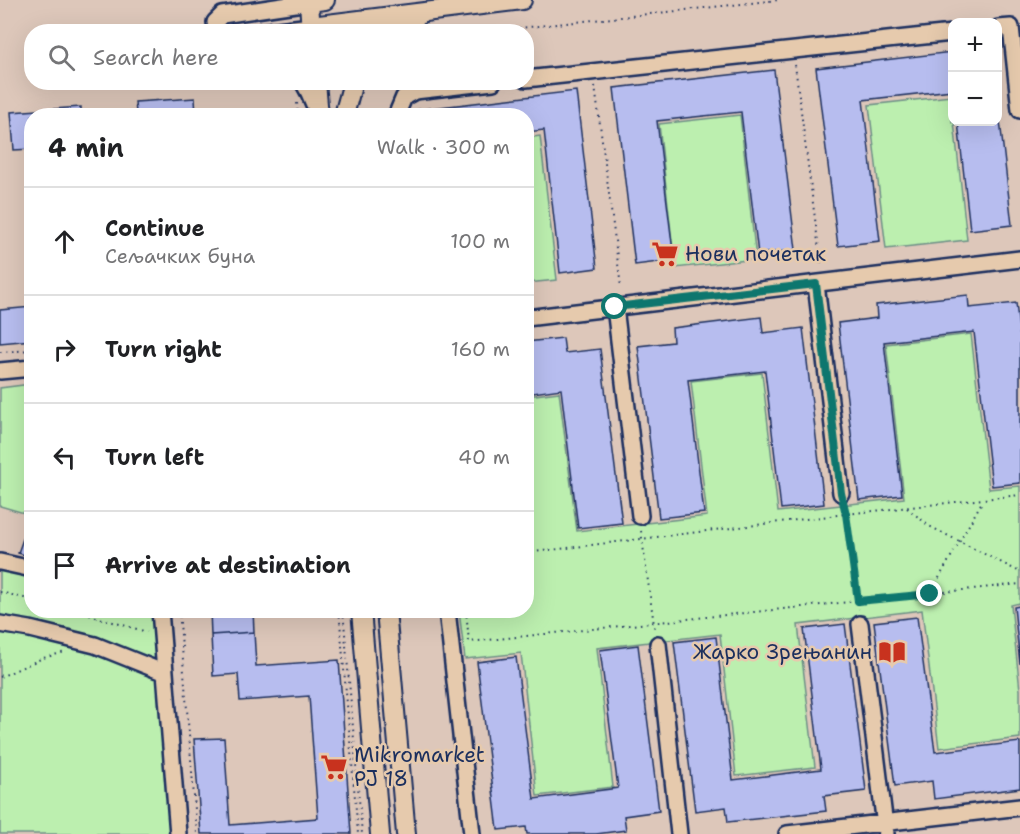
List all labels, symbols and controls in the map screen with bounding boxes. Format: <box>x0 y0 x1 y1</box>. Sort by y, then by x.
map controls <box>948 18 1002 126</box>
button: + <box>948 18 1002 72</box>
search box <box>24 24 534 90</box>
icon: search <box>45 41 78 74</box>
text: Search here <box>93 43 219 72</box>
button: − <box>948 72 1002 126</box>
text: 4 min <box>48 130 124 165</box>
text: Walk · 300 m <box>377 134 510 160</box>
text: Continue <box>105 214 205 243</box>
icon: ahead <box>48 225 81 258</box>
text: 100 m <box>450 228 510 254</box>
supermarket icon: Нови почетак <box>650 239 680 269</box>
place label: Нови почетак <box>685 240 826 268</box>
text: Сељачких буна <box>105 243 255 269</box>
route start <box>601 293 627 319</box>
icon: right <box>48 333 81 366</box>
text: Turn right <box>105 335 222 364</box>
text: 160 m <box>451 336 510 362</box>
icon: left <box>48 441 81 474</box>
text: Turn left <box>105 443 204 472</box>
text: 40 m <box>458 444 510 470</box>
icon: arrive <box>48 549 81 582</box>
text: Arrive at destination <box>105 551 351 580</box>
route end <box>916 580 942 606</box>
library icon: Жарко Зрењанин <box>877 637 907 667</box>
place label: Жарко Зрењанин <box>693 638 872 666</box>
place label: Mikromarket PJ 18 <box>354 741 485 793</box>
supermarket icon: Mikromarket PJ 18 <box>319 752 349 782</box>

